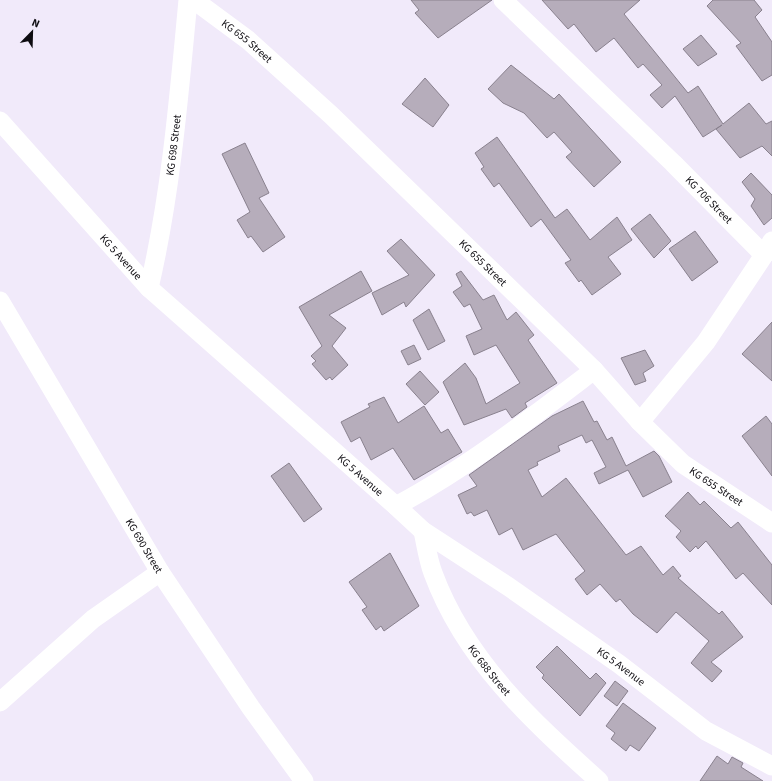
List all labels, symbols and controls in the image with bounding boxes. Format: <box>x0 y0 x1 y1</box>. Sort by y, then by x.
north arrow <box>12 12 52 52</box>
text: N <box>29 15 42 32</box>
street label: KG 655 Street <box>219 16 276 66</box>
street label: KG 698 Street <box>162 114 184 177</box>
street label: KG 706 Street <box>682 173 736 227</box>
street label: KG 5 Avenue <box>97 231 146 283</box>
street label: KG 655 Street <box>456 236 511 289</box>
street label: KG 5 Avenue <box>334 450 387 499</box>
street label: KG 655 Street <box>687 463 746 510</box>
street label: KG 690 Street <box>122 515 167 576</box>
street label: KG 688 Street <box>465 641 515 699</box>
street label: KG 5 Avenue <box>594 643 649 689</box>

